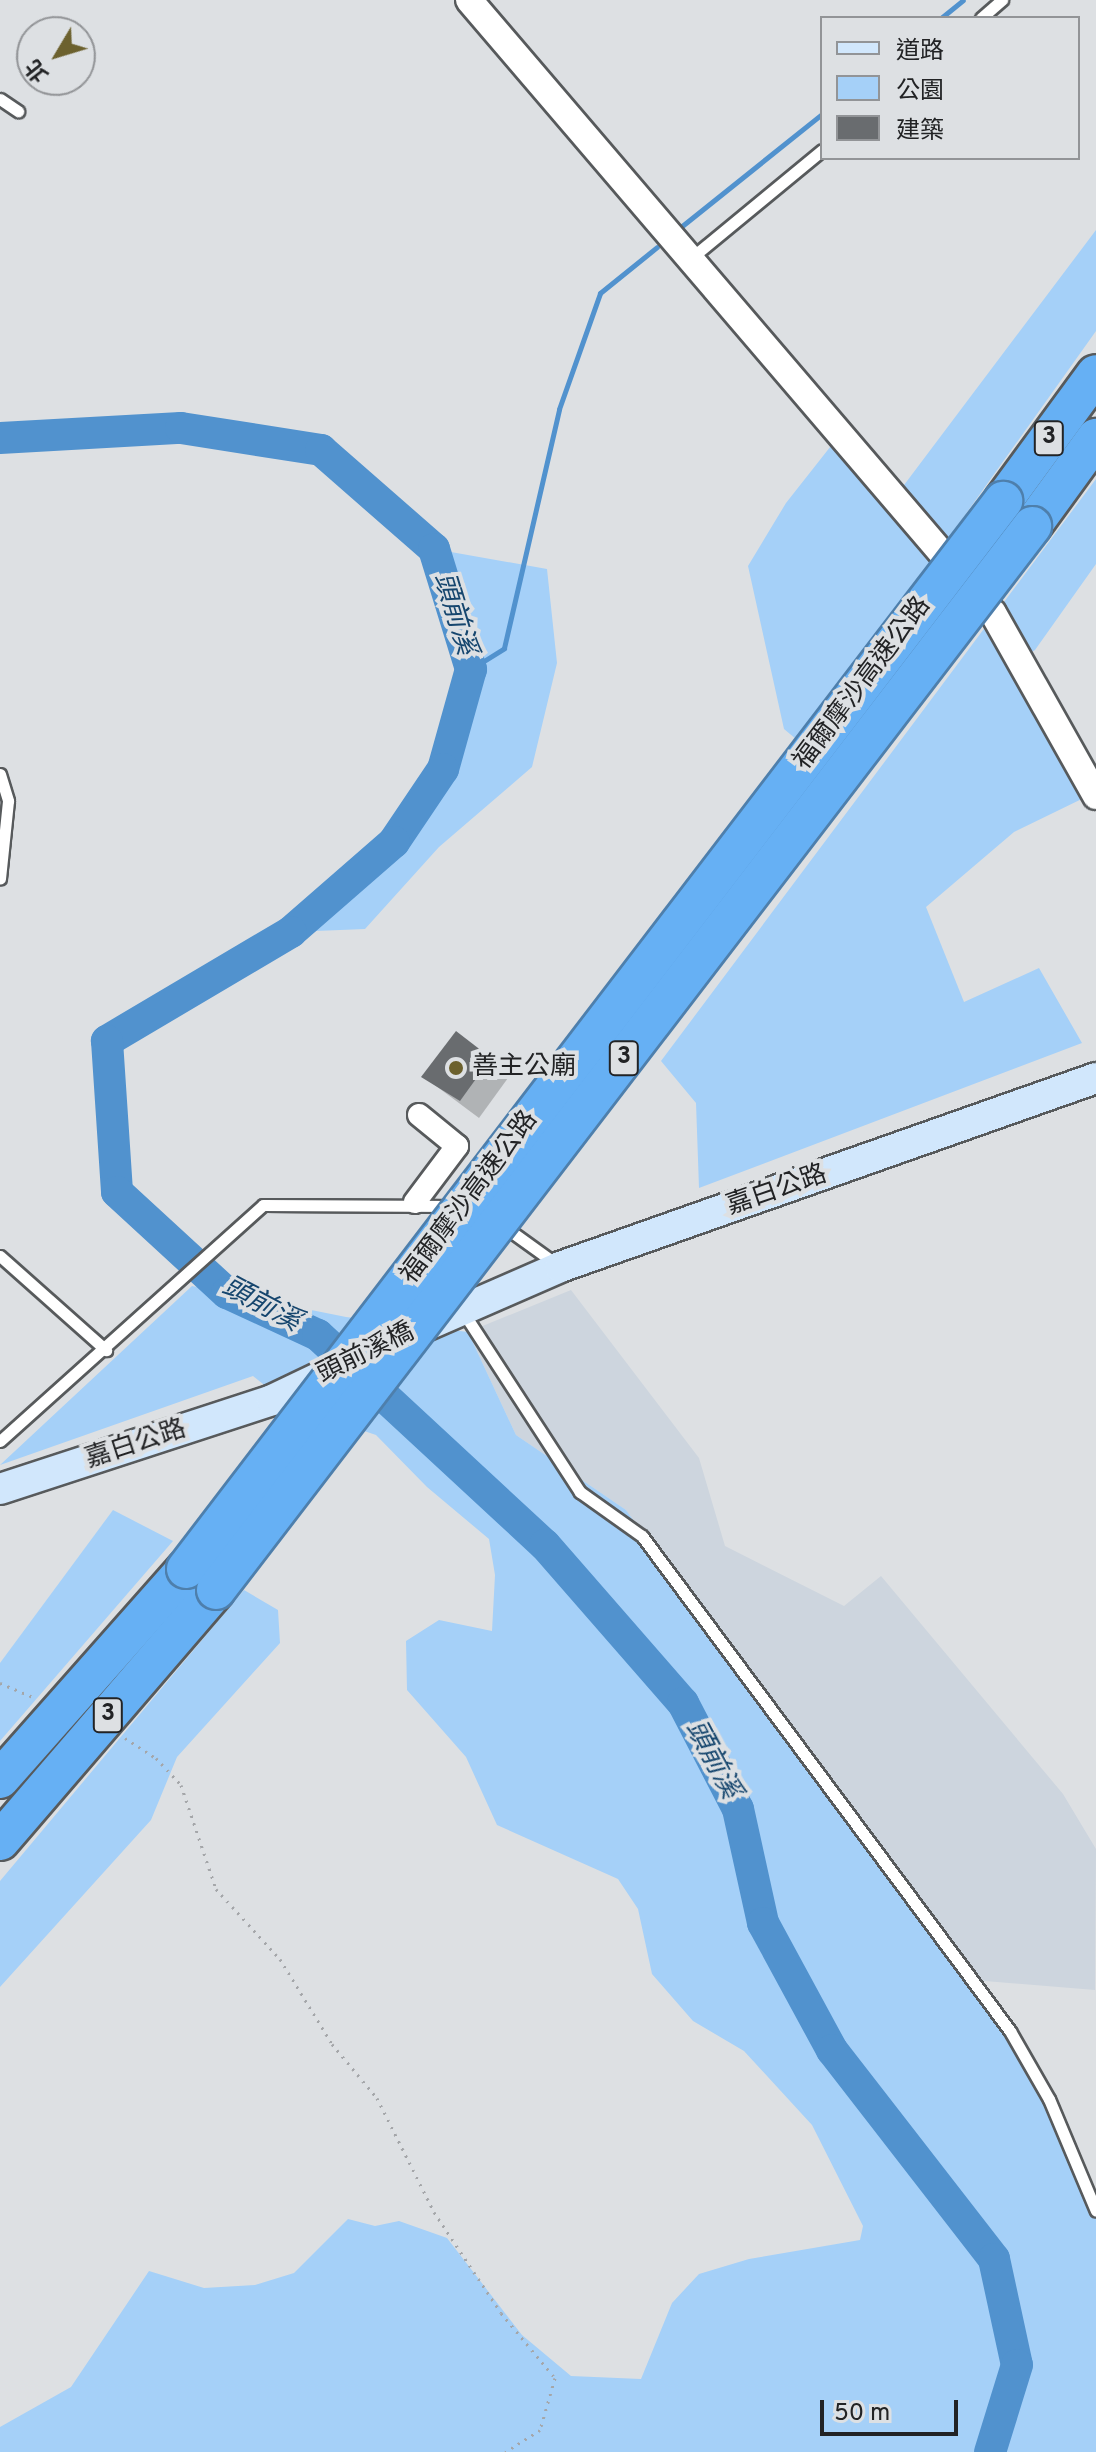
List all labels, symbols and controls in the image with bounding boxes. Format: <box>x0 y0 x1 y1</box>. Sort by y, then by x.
north arrow <box>16 16 96 96</box>
legend <box>820 16 1080 160</box>
text: 道路 <box>896 37 944 67</box>
text: 北 <box>21 53 56 87</box>
text: 公園 <box>896 77 944 107</box>
text: 建築 <box>896 117 944 147</box>
road number: 3 <box>1033 418 1065 458</box>
water label: 頭前溪 <box>426 569 482 659</box>
street label: 福爾摩沙高速公路 <box>788 592 938 776</box>
road number: 3 <box>608 1038 640 1078</box>
place label: 善主公廟 <box>472 1052 576 1084</box>
marker: 善主公廟 <box>447 1059 465 1077</box>
street label: 福爾摩沙高速公路 <box>395 1106 545 1290</box>
street label: 嘉白公路 <box>723 1159 831 1223</box>
water label: 頭前溪 <box>216 1270 306 1340</box>
street label: 頭前溪橋 <box>312 1317 420 1391</box>
street label: 嘉白公路 <box>82 1414 190 1476</box>
road number: 3 <box>92 1695 124 1735</box>
water label: 頭前溪 <box>677 1715 747 1805</box>
scale bar <box>824 2384 962 2434</box>
text: 50 m <box>834 2399 890 2429</box>

